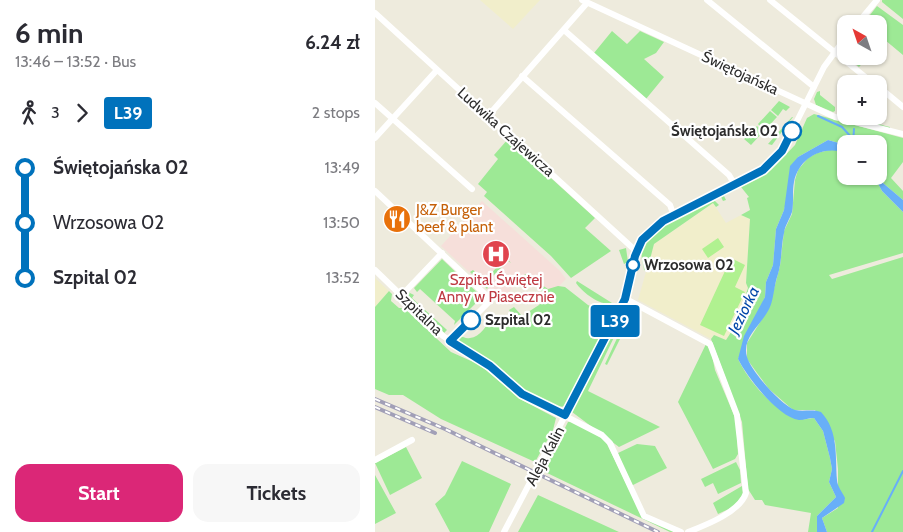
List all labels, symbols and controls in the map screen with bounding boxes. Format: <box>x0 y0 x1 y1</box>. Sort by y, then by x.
north arrow <box>837 15 887 65</box>
map controls <box>837 15 887 185</box>
text: 6 min <box>15 16 84 50</box>
text: 6.24 zł <box>305 31 360 54</box>
street label: Świętojańska <box>699 46 782 99</box>
text: 13:46 – 13:52 · Bus <box>15 52 136 71</box>
button: + <box>837 75 887 125</box>
street label: Ludwika Czajewicza <box>454 84 559 181</box>
icon: walk <box>15 99 43 127</box>
icon: forward <box>68 99 96 127</box>
text: L39 <box>114 102 142 124</box>
text: 3 <box>51 103 60 122</box>
text: 2 stops <box>312 103 360 122</box>
place label: Świętojańska 02 <box>671 121 778 140</box>
marker: Świętojańska 02 <box>782 121 802 141</box>
button: − <box>837 135 887 185</box>
text: Świętojańska 02 <box>53 156 188 179</box>
text: 13:49 <box>324 158 360 177</box>
place label: J&Z Burger beef & plant <box>415 201 493 236</box>
restaurant icon: J&Z Burger beef & plant <box>382 204 412 234</box>
text: Wrzosowa 02 <box>53 211 164 234</box>
text: 13:50 <box>323 213 360 232</box>
hospital icon: Szpital Świętej Anny w Piasecznie <box>481 239 511 269</box>
place label: Wrzosowa 02 <box>644 256 734 274</box>
marker: Wrzosowa 02 <box>626 258 640 272</box>
text: Szpital 02 <box>53 266 137 289</box>
text: 13:52 <box>326 268 360 287</box>
place label: Szpital Świętej Anny w Piasecznie <box>438 270 555 306</box>
water label: Jeziorka <box>723 283 763 339</box>
street label: Szpitalna <box>392 285 447 339</box>
line badge: L39 <box>586 305 644 337</box>
marker: Szpital 02 <box>461 310 481 330</box>
text: L39 <box>601 310 629 332</box>
place label: Szpital 02 <box>485 311 551 329</box>
street label: Aleja Kalin <box>522 423 568 489</box>
button: Start <box>15 464 183 522</box>
button: Tickets <box>193 464 360 522</box>

